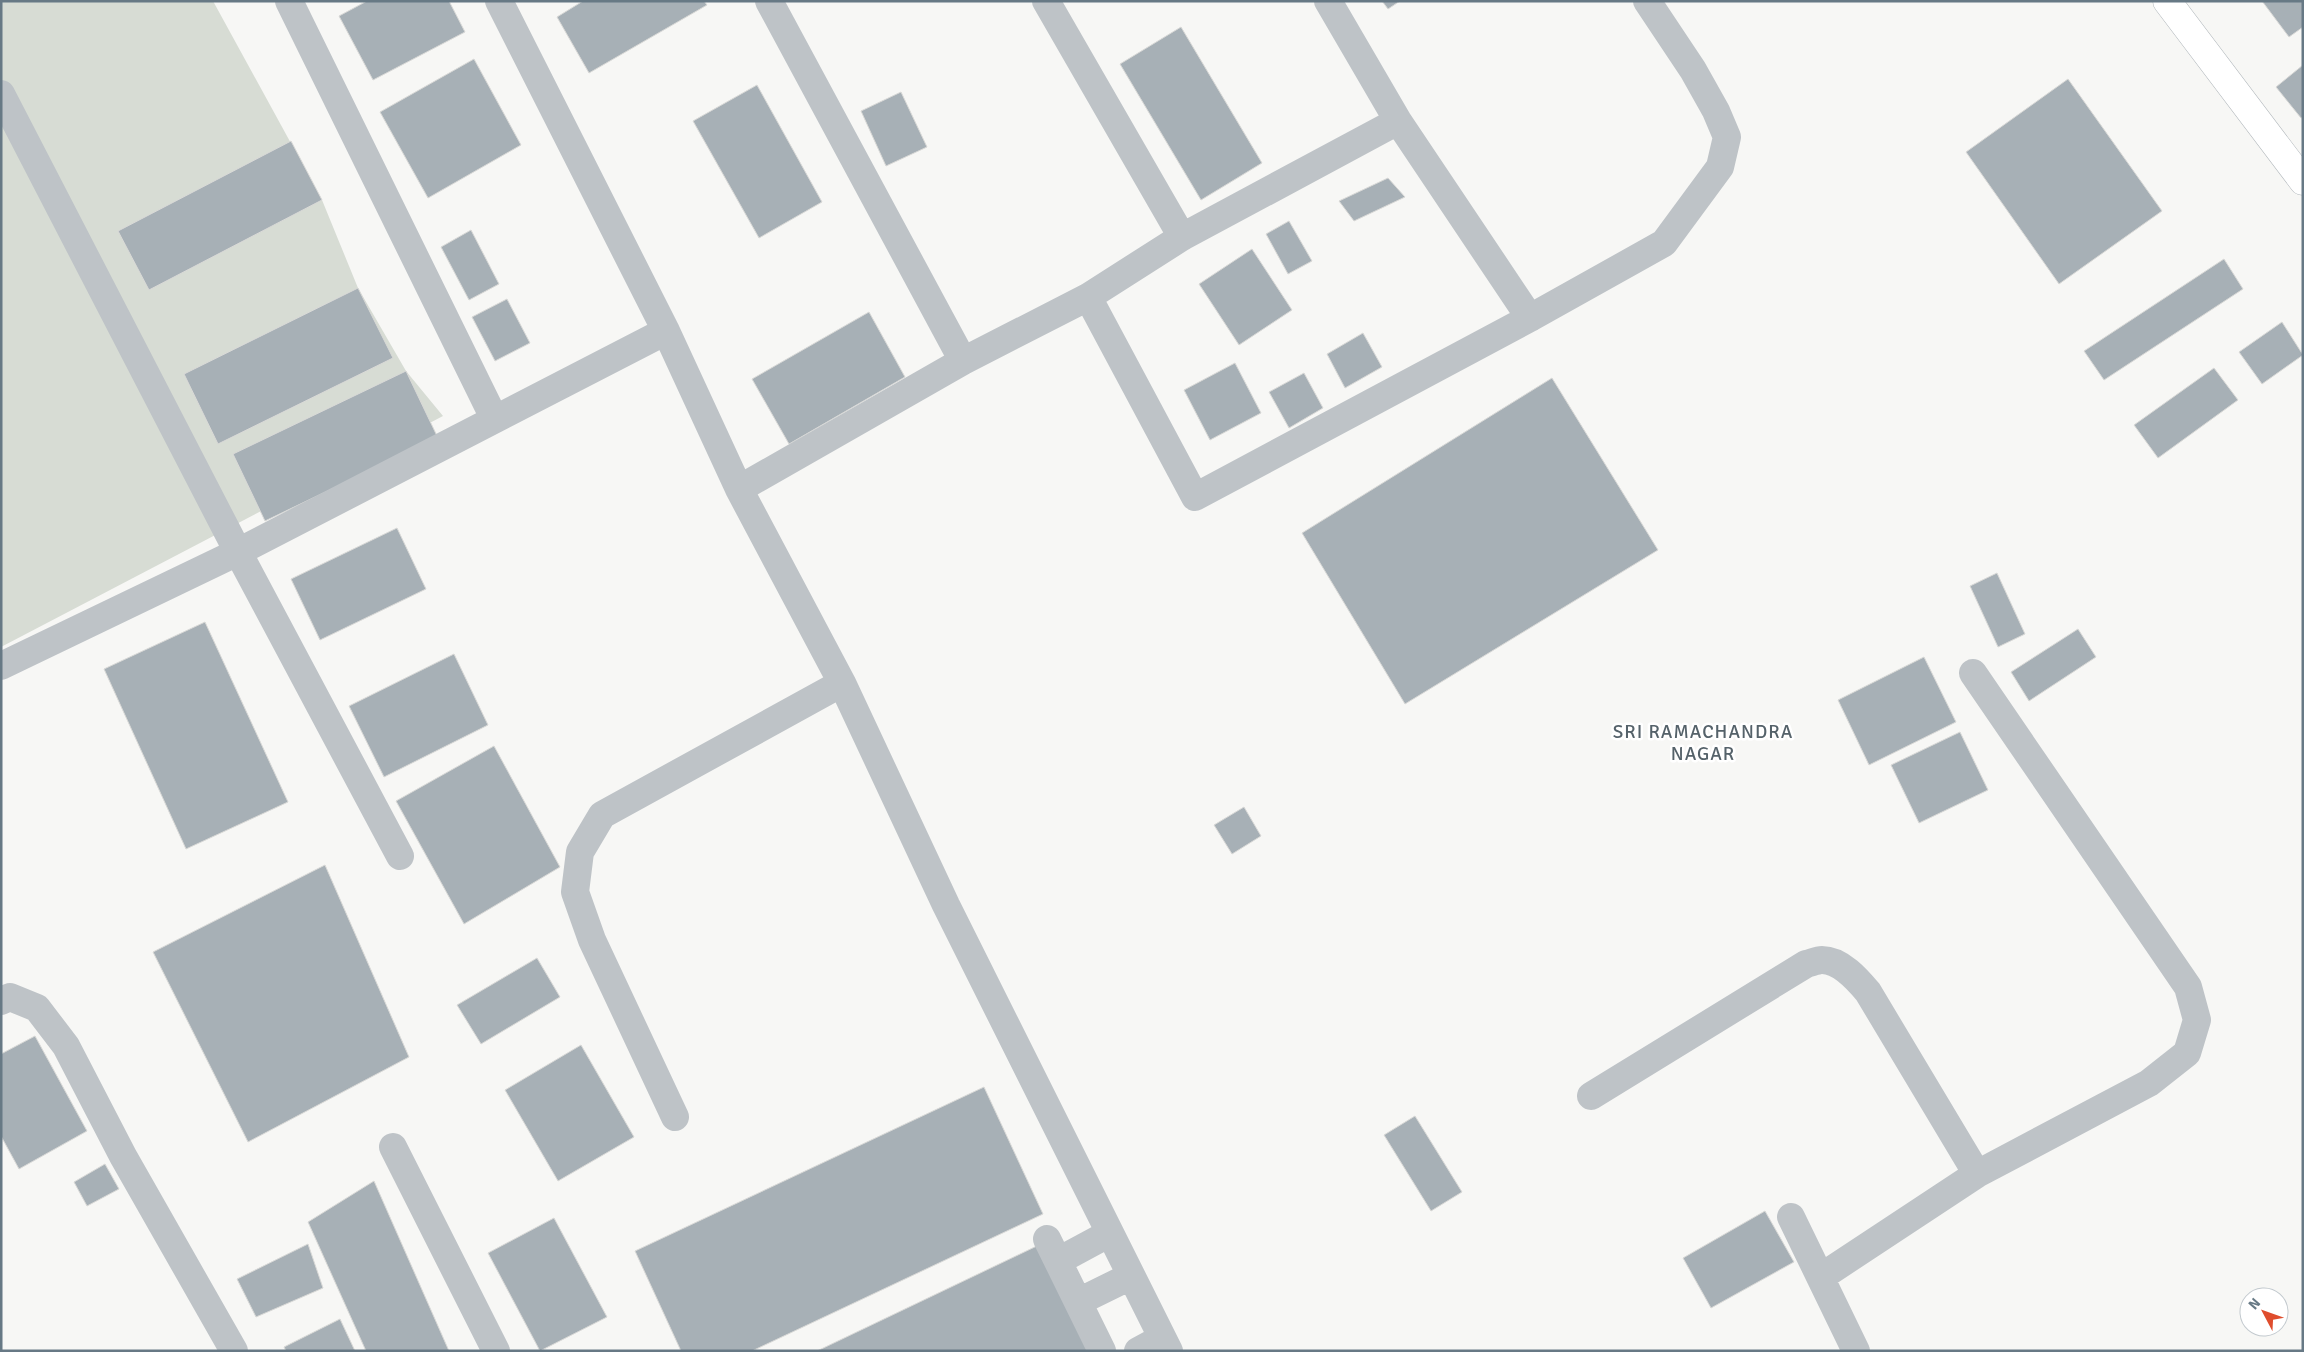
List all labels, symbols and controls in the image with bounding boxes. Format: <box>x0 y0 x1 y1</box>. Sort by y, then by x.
district label: SRI RAMACHANDRA NAGAR <box>1613 720 1793 766</box>
north arrow <box>2239 1287 2289 1337</box>
text: N <box>2245 1295 2264 1313</box>

